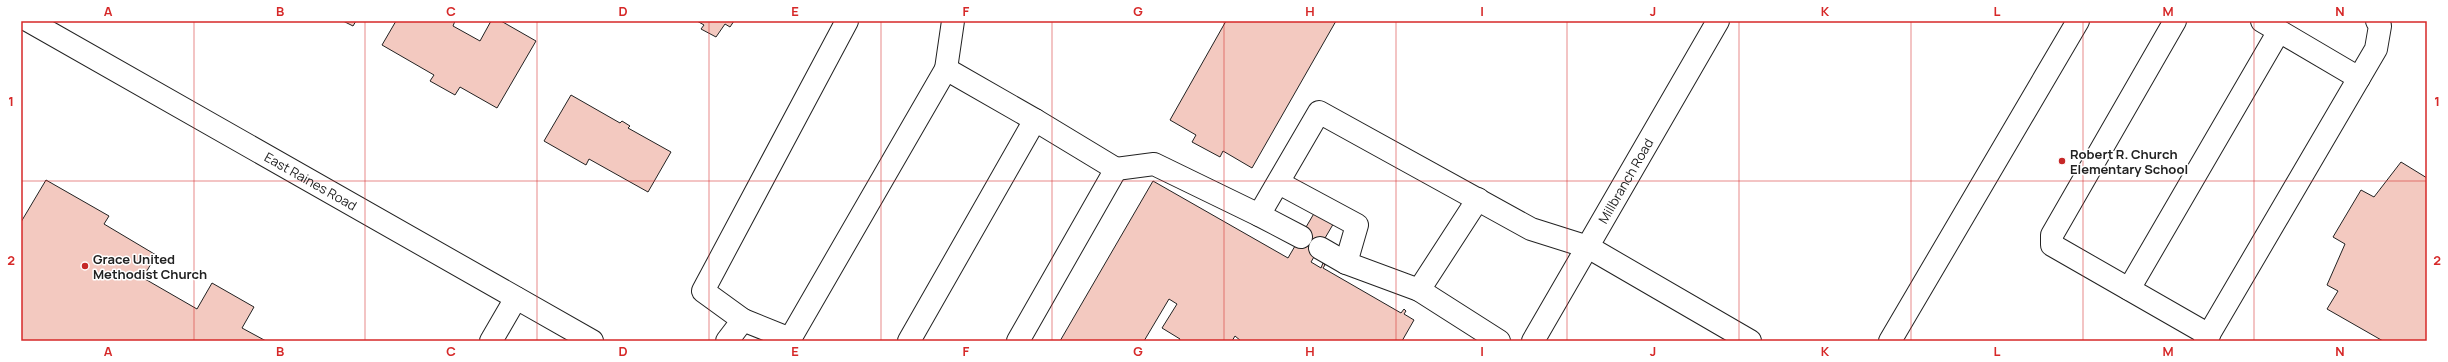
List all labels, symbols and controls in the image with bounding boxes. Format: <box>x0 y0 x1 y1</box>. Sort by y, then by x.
text: A <box>104 2 113 20</box>
text: B <box>276 2 284 20</box>
text: C <box>446 2 456 20</box>
text: D <box>618 2 628 20</box>
text: E <box>791 2 799 20</box>
text: F <box>963 2 970 20</box>
text: G <box>1133 2 1143 20</box>
text: H <box>1305 2 1315 20</box>
text: I <box>1480 2 1484 20</box>
text: J <box>1650 2 1656 20</box>
text: K <box>1821 2 1830 20</box>
text: L <box>1994 2 2001 20</box>
text: M <box>2162 2 2174 20</box>
text: N <box>2335 2 2345 20</box>
text: 1 <box>8 92 14 110</box>
text: 1 <box>2434 92 2440 110</box>
street label: Millbranch Road <box>1594 135 1657 227</box>
place label: Robert R. Church Elementary School <box>2070 145 2188 178</box>
street label: East Raines Road <box>261 148 360 214</box>
marker: Robert R. Church Elementary School <box>2057 156 2067 166</box>
place label: Grace United Methodist Church <box>93 250 207 283</box>
text: 2 <box>7 251 15 269</box>
text: 2 <box>2433 251 2441 269</box>
marker: Grace United Methodist Church <box>80 261 90 271</box>
text: A <box>104 342 113 360</box>
text: B <box>276 342 284 360</box>
text: C <box>446 342 456 360</box>
text: D <box>618 342 628 360</box>
text: E <box>791 342 799 360</box>
text: F <box>963 342 970 360</box>
text: G <box>1133 342 1143 360</box>
text: H <box>1305 342 1315 360</box>
text: I <box>1480 342 1484 360</box>
text: J <box>1650 342 1656 360</box>
text: K <box>1821 342 1830 360</box>
text: L <box>1994 342 2001 360</box>
text: M <box>2162 342 2174 360</box>
text: N <box>2335 342 2345 360</box>

